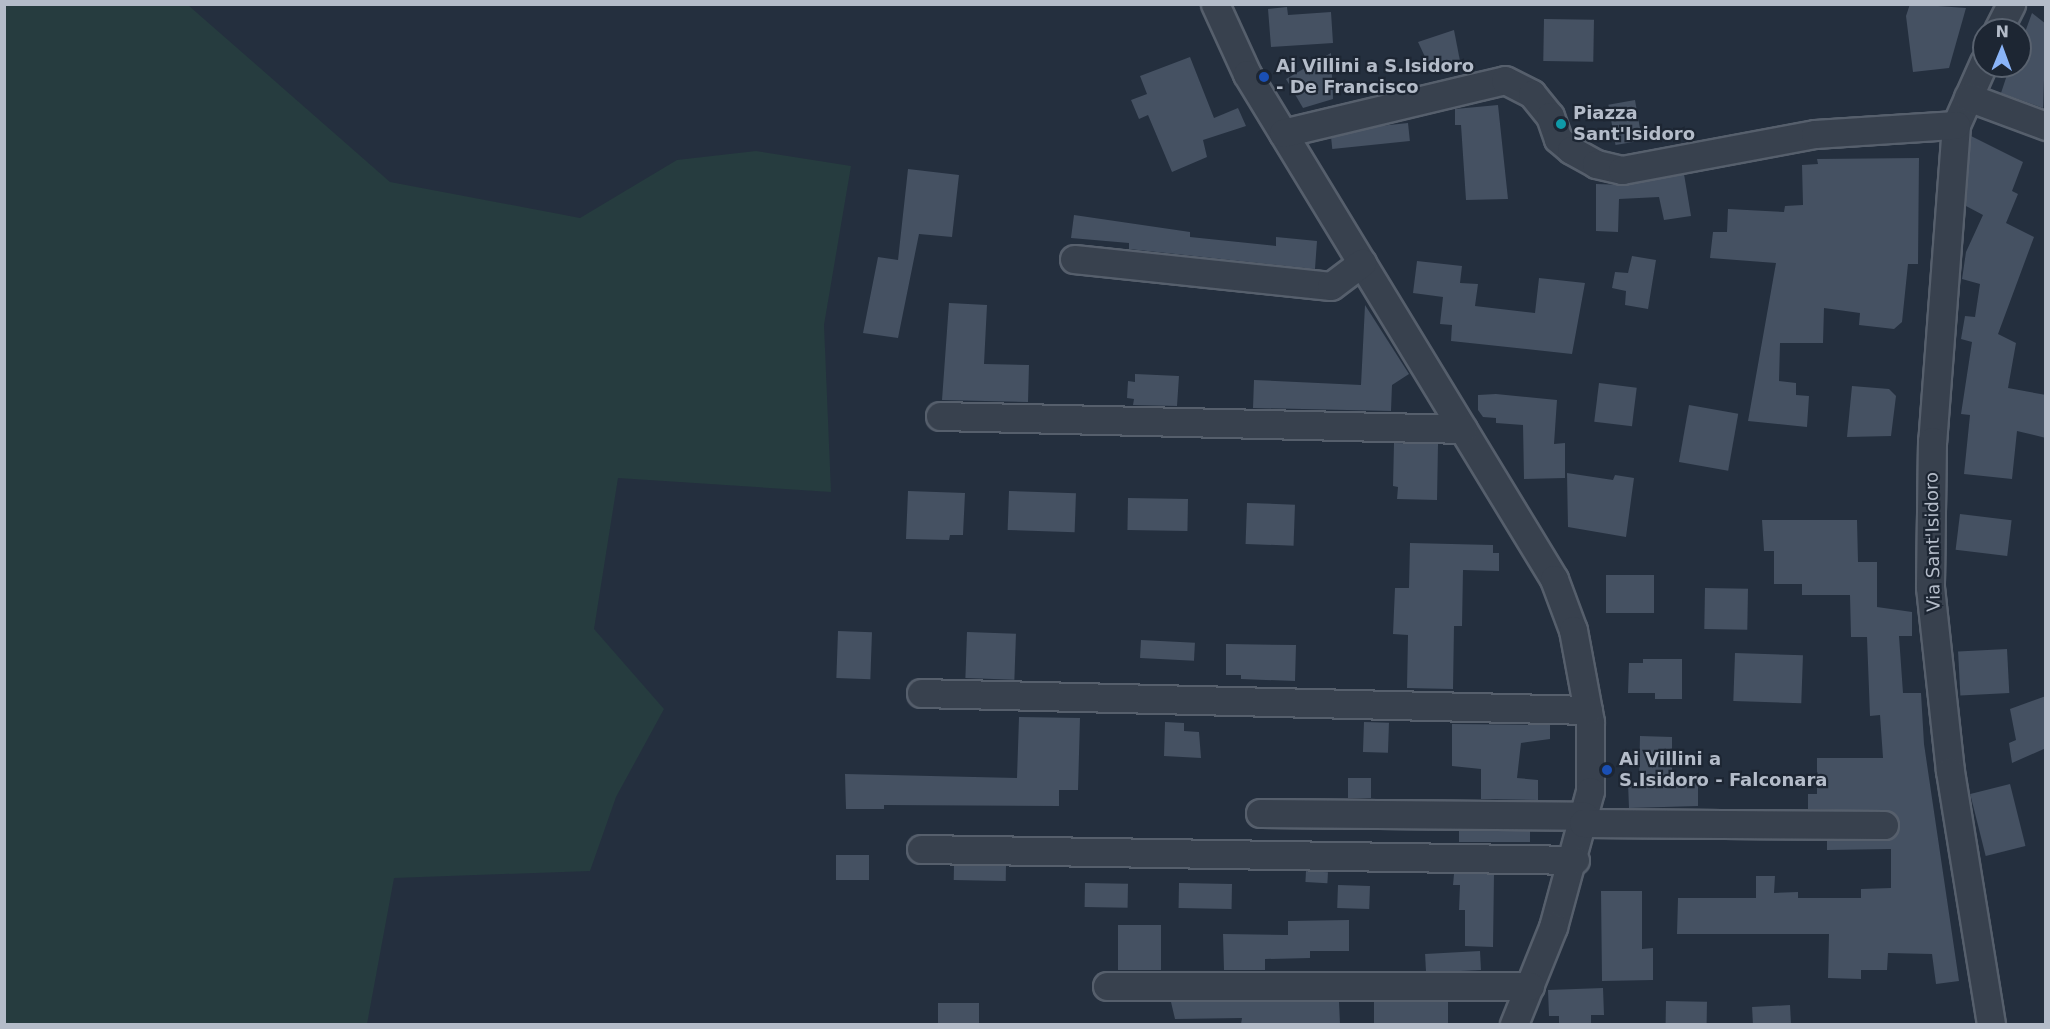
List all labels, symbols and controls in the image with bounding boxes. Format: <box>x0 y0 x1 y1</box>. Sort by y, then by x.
north arrow <box>1972 18 2032 78</box>
text: N <box>1995 22 2009 41</box>
place label: Ai Villini a S.Isidoro - De Francisco <box>1276 56 1474 98</box>
marker: Ai Villini a S.Isidoro - De Francisco <box>1257 70 1271 84</box>
place label: Piazza Sant'Isidoro <box>1573 103 1695 146</box>
marker: Piazza Sant'Isidoro <box>1554 117 1568 131</box>
street label: Via Sant'Isidoro <box>1921 472 1945 612</box>
place label: Ai Villini a S.Isidoro - Falconara <box>1619 749 1827 792</box>
marker: Ai Villini a S.Isidoro - Falconara <box>1600 763 1614 777</box>

